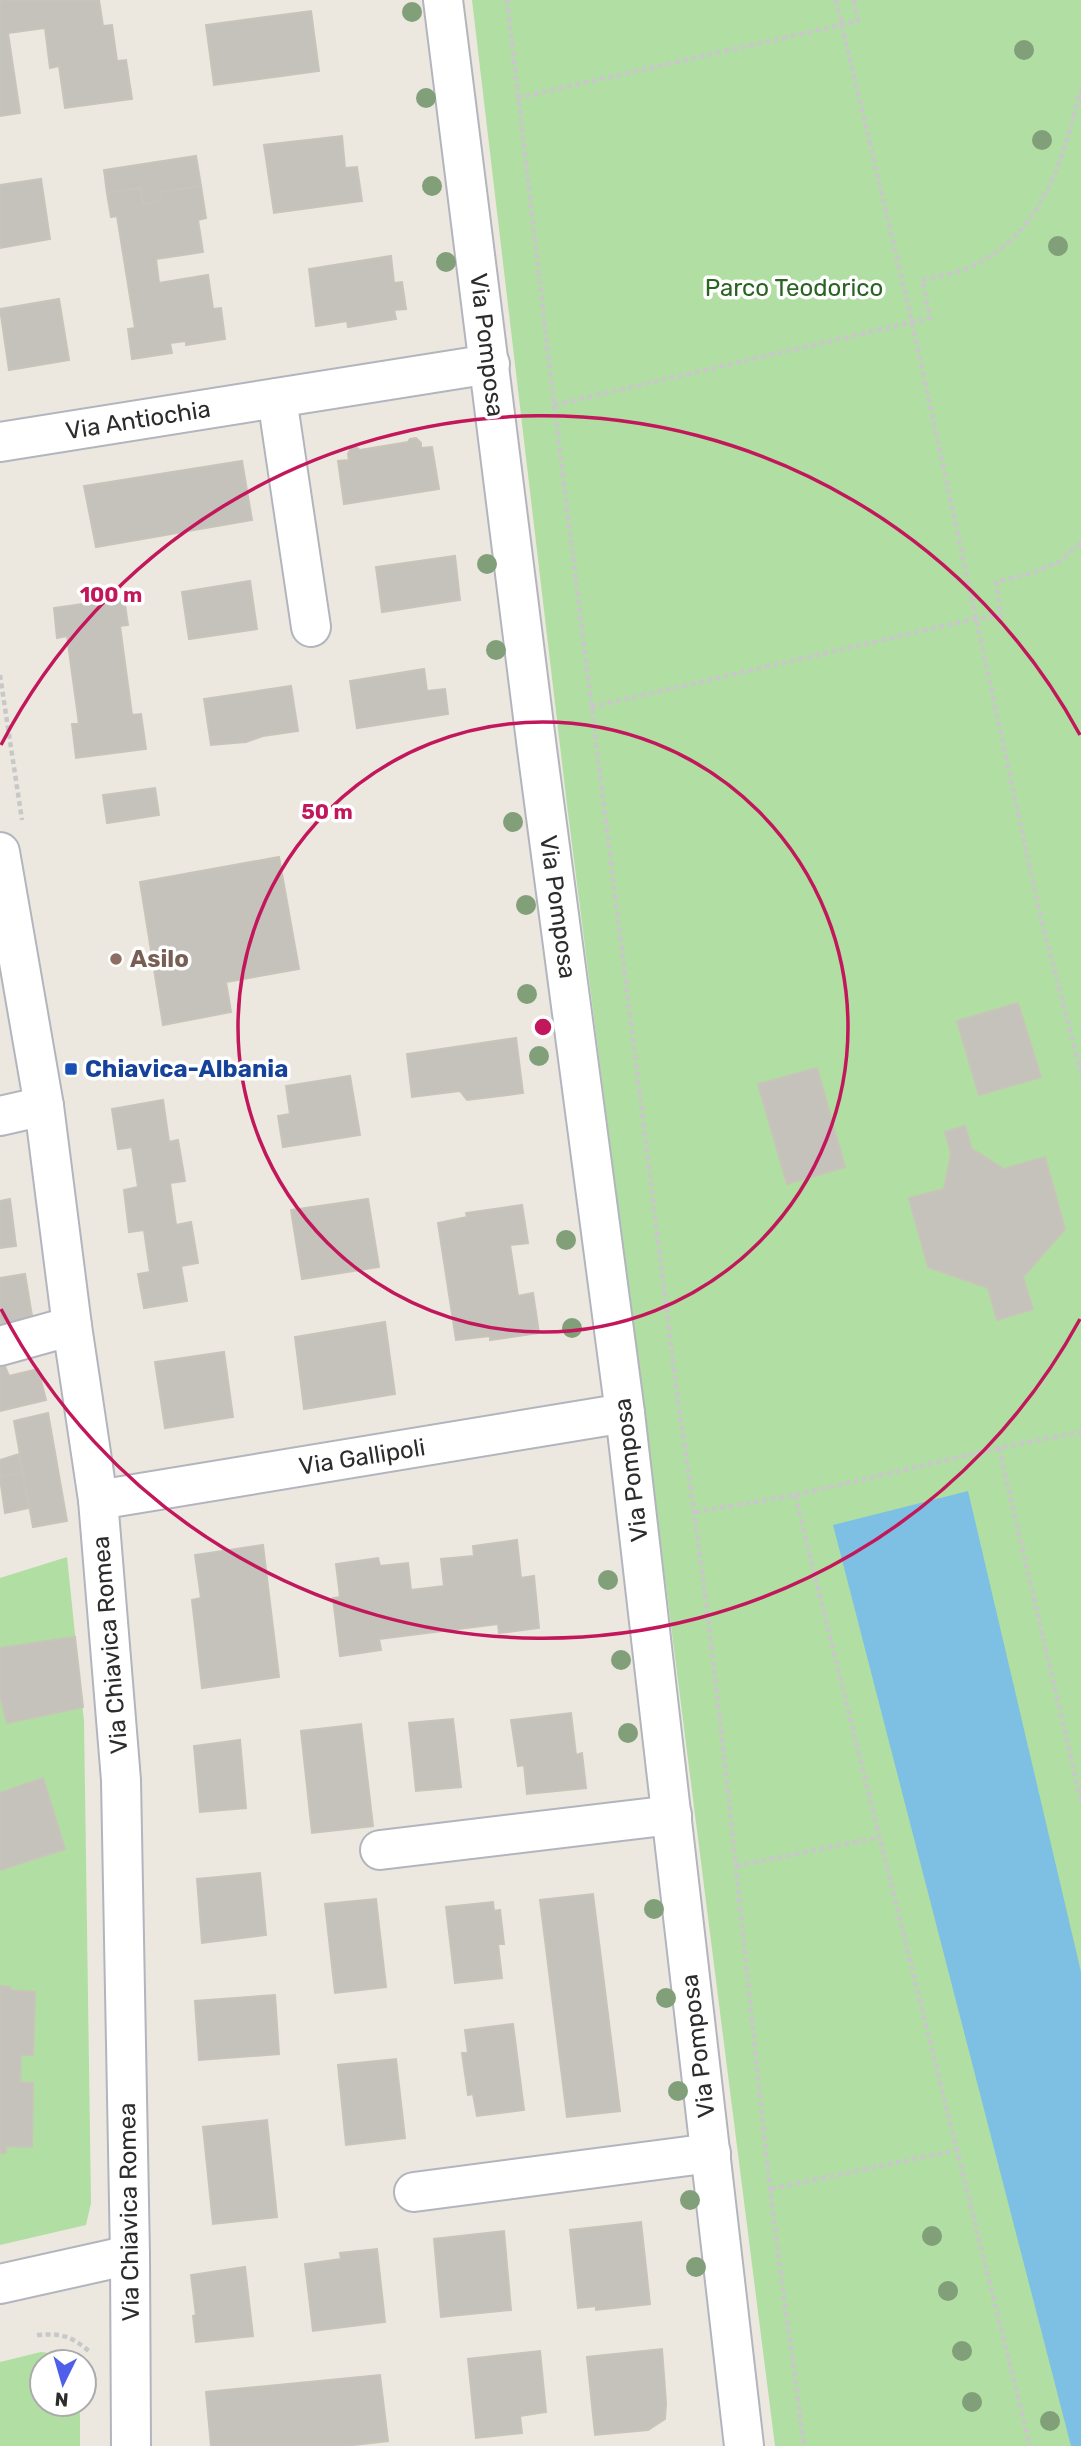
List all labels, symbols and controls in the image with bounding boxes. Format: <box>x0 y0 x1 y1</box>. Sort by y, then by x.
street label: Via Pomposa <box>464 272 510 418</box>
park label: Parco Teodorico <box>705 274 883 302</box>
street label: Via Antiochia <box>64 395 212 445</box>
text: 100 m <box>80 582 142 607</box>
text: 50 m <box>301 799 353 824</box>
street label: Via Pomposa <box>534 833 582 981</box>
place label: Asilo <box>130 945 189 973</box>
marker: Asilo <box>108 951 124 967</box>
centre of rings <box>531 1015 555 1039</box>
place label: Chiavica-Albania <box>85 1055 288 1083</box>
marker: Chiavica-Albania <box>63 1061 79 1077</box>
street label: Via Pomposa <box>608 1397 654 1543</box>
street label: Via Gallipoli <box>297 1433 427 1481</box>
street label: Via Chiavica Romea <box>87 1535 133 1755</box>
street label: Via Pomposa <box>675 1973 721 2119</box>
street label: Via Chiavica Romea <box>113 2102 145 2322</box>
north arrow <box>28 2348 98 2418</box>
text: N <box>54 2387 69 2411</box>

